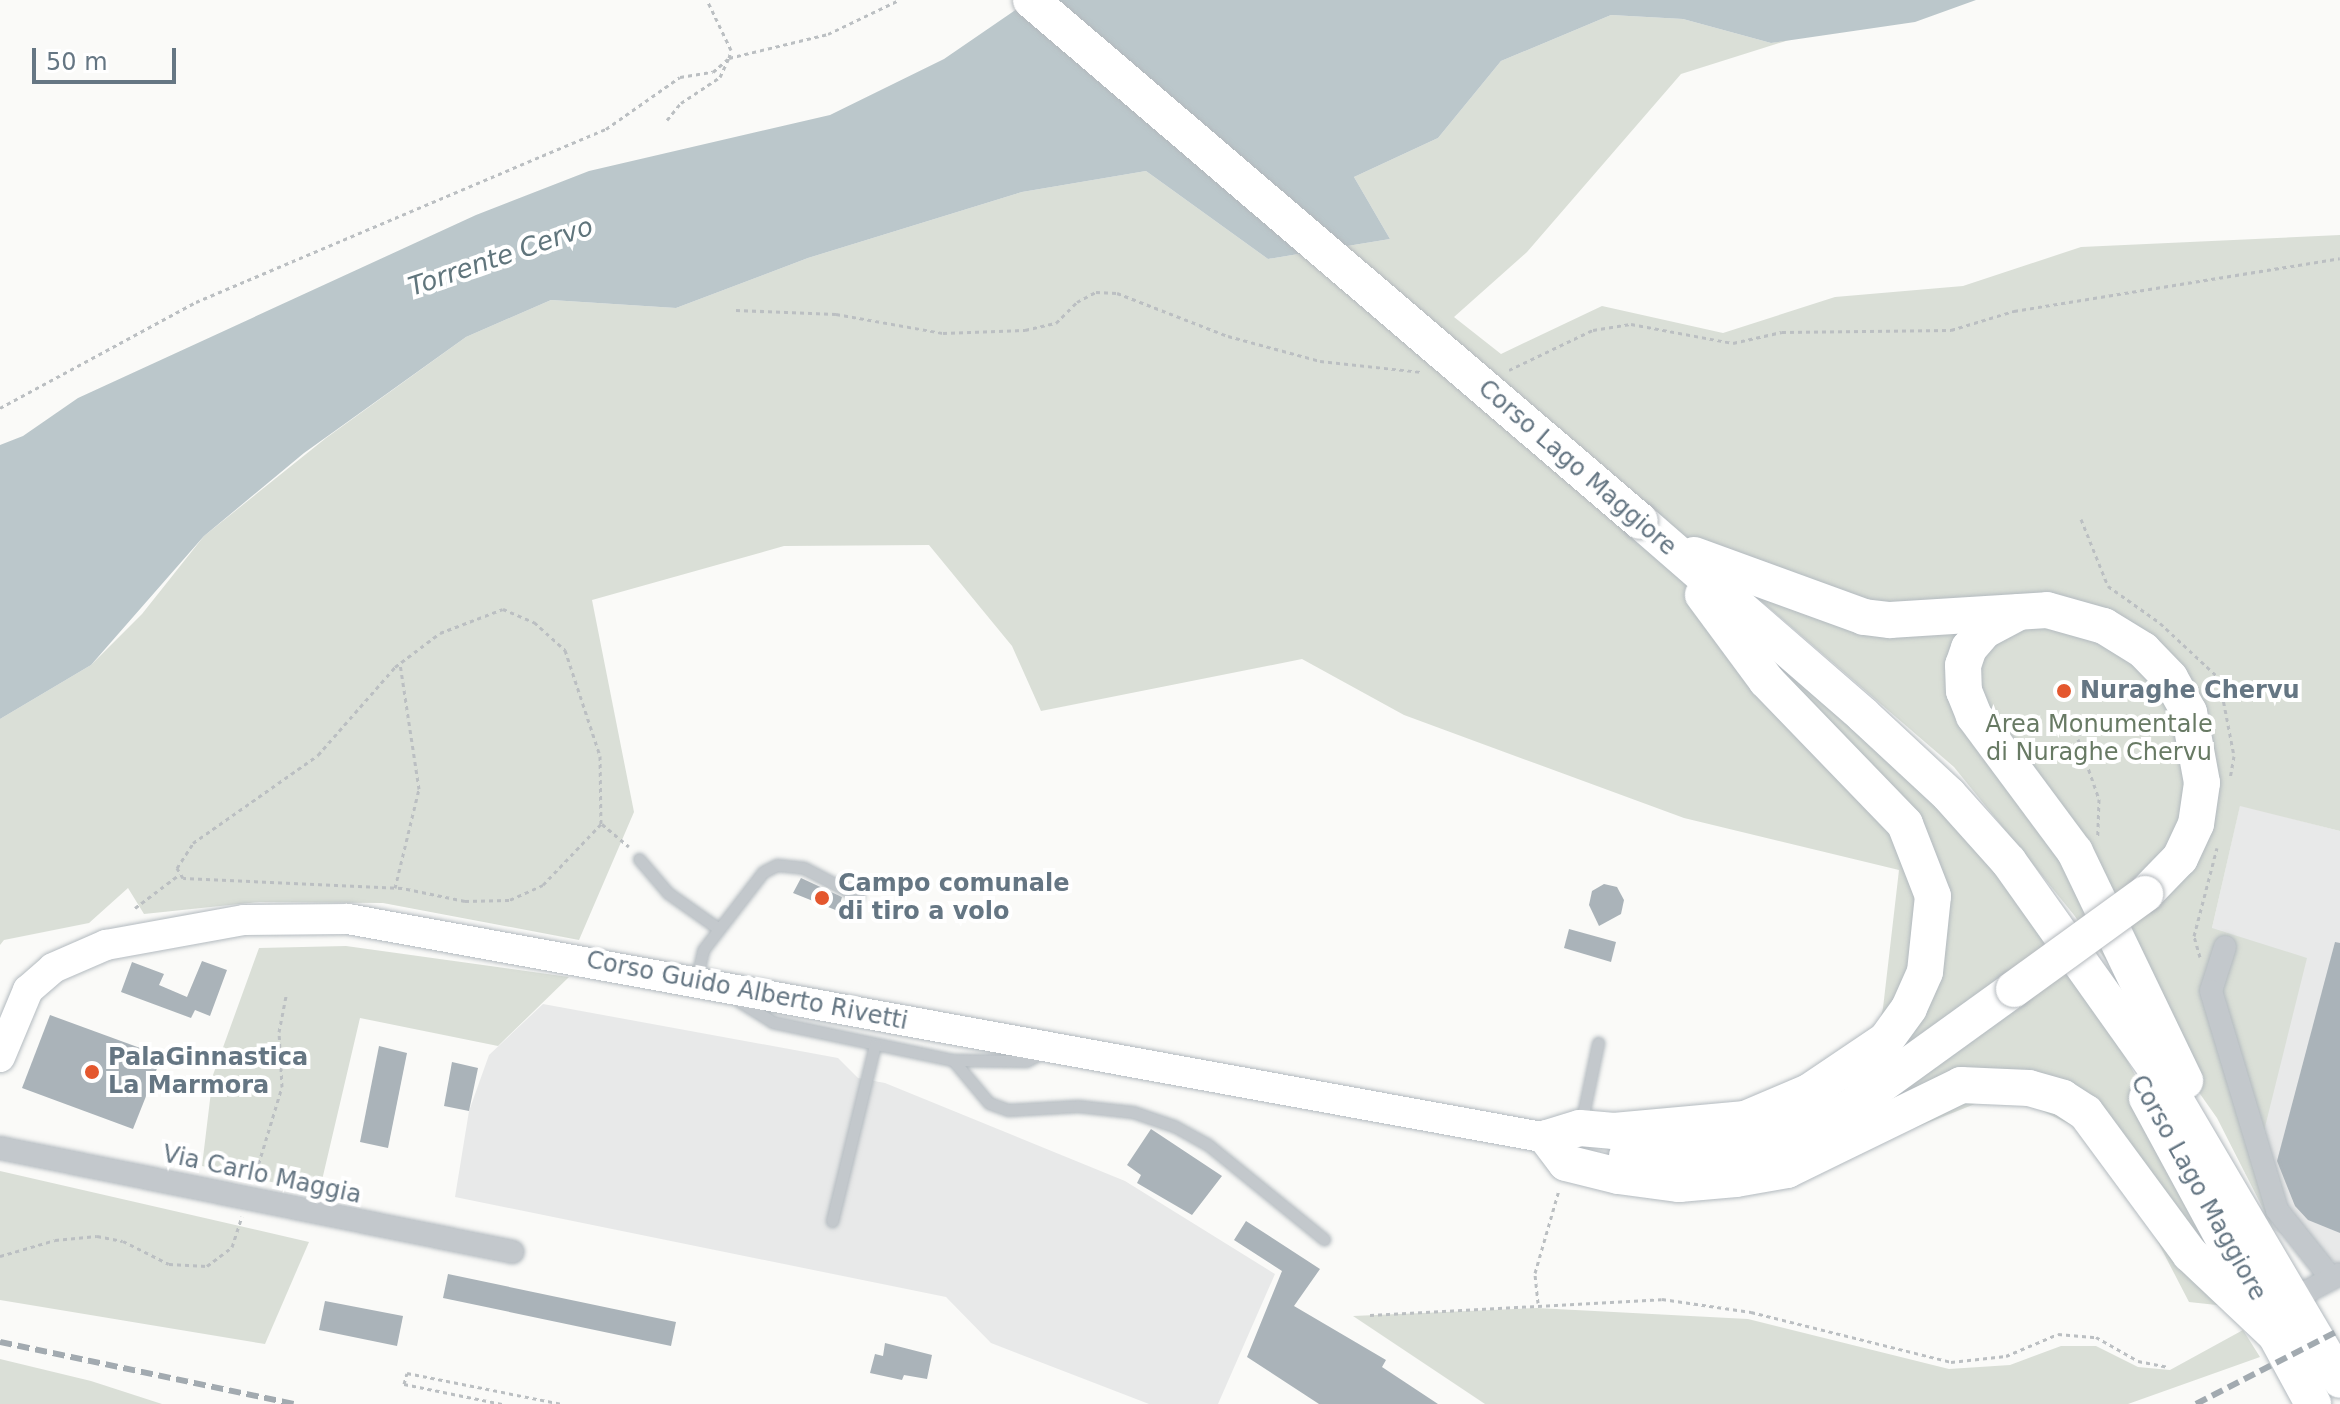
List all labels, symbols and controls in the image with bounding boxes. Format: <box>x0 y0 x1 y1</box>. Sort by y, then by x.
scale bar <box>36 32 180 82</box>
text: 50 m <box>46 48 108 76</box>
water label: Torrente Cervo <box>405 211 597 303</box>
street label: Corso Lago Maggiore <box>1472 374 1682 562</box>
place label: Nuraghe Chervu <box>2080 677 2300 705</box>
marker: Nuraghe Chervu <box>2055 682 2073 700</box>
park label: Area Monumentale di Nuraghe Chervu <box>1985 711 2213 767</box>
place label: Campo comunale di tiro a volo <box>838 870 1069 926</box>
marker: Campo comunale di tiro a volo <box>813 889 831 907</box>
street label: Corso Guido Alberto Rivetti <box>584 946 910 1036</box>
place label: PalaGinnastica La Marmora <box>108 1044 308 1100</box>
marker: PalaGinnastica La Marmora <box>83 1063 101 1081</box>
street label: Corso Lago Maggiore <box>2124 1070 2272 1306</box>
street label: Via Carlo Maggia <box>160 1140 364 1210</box>

